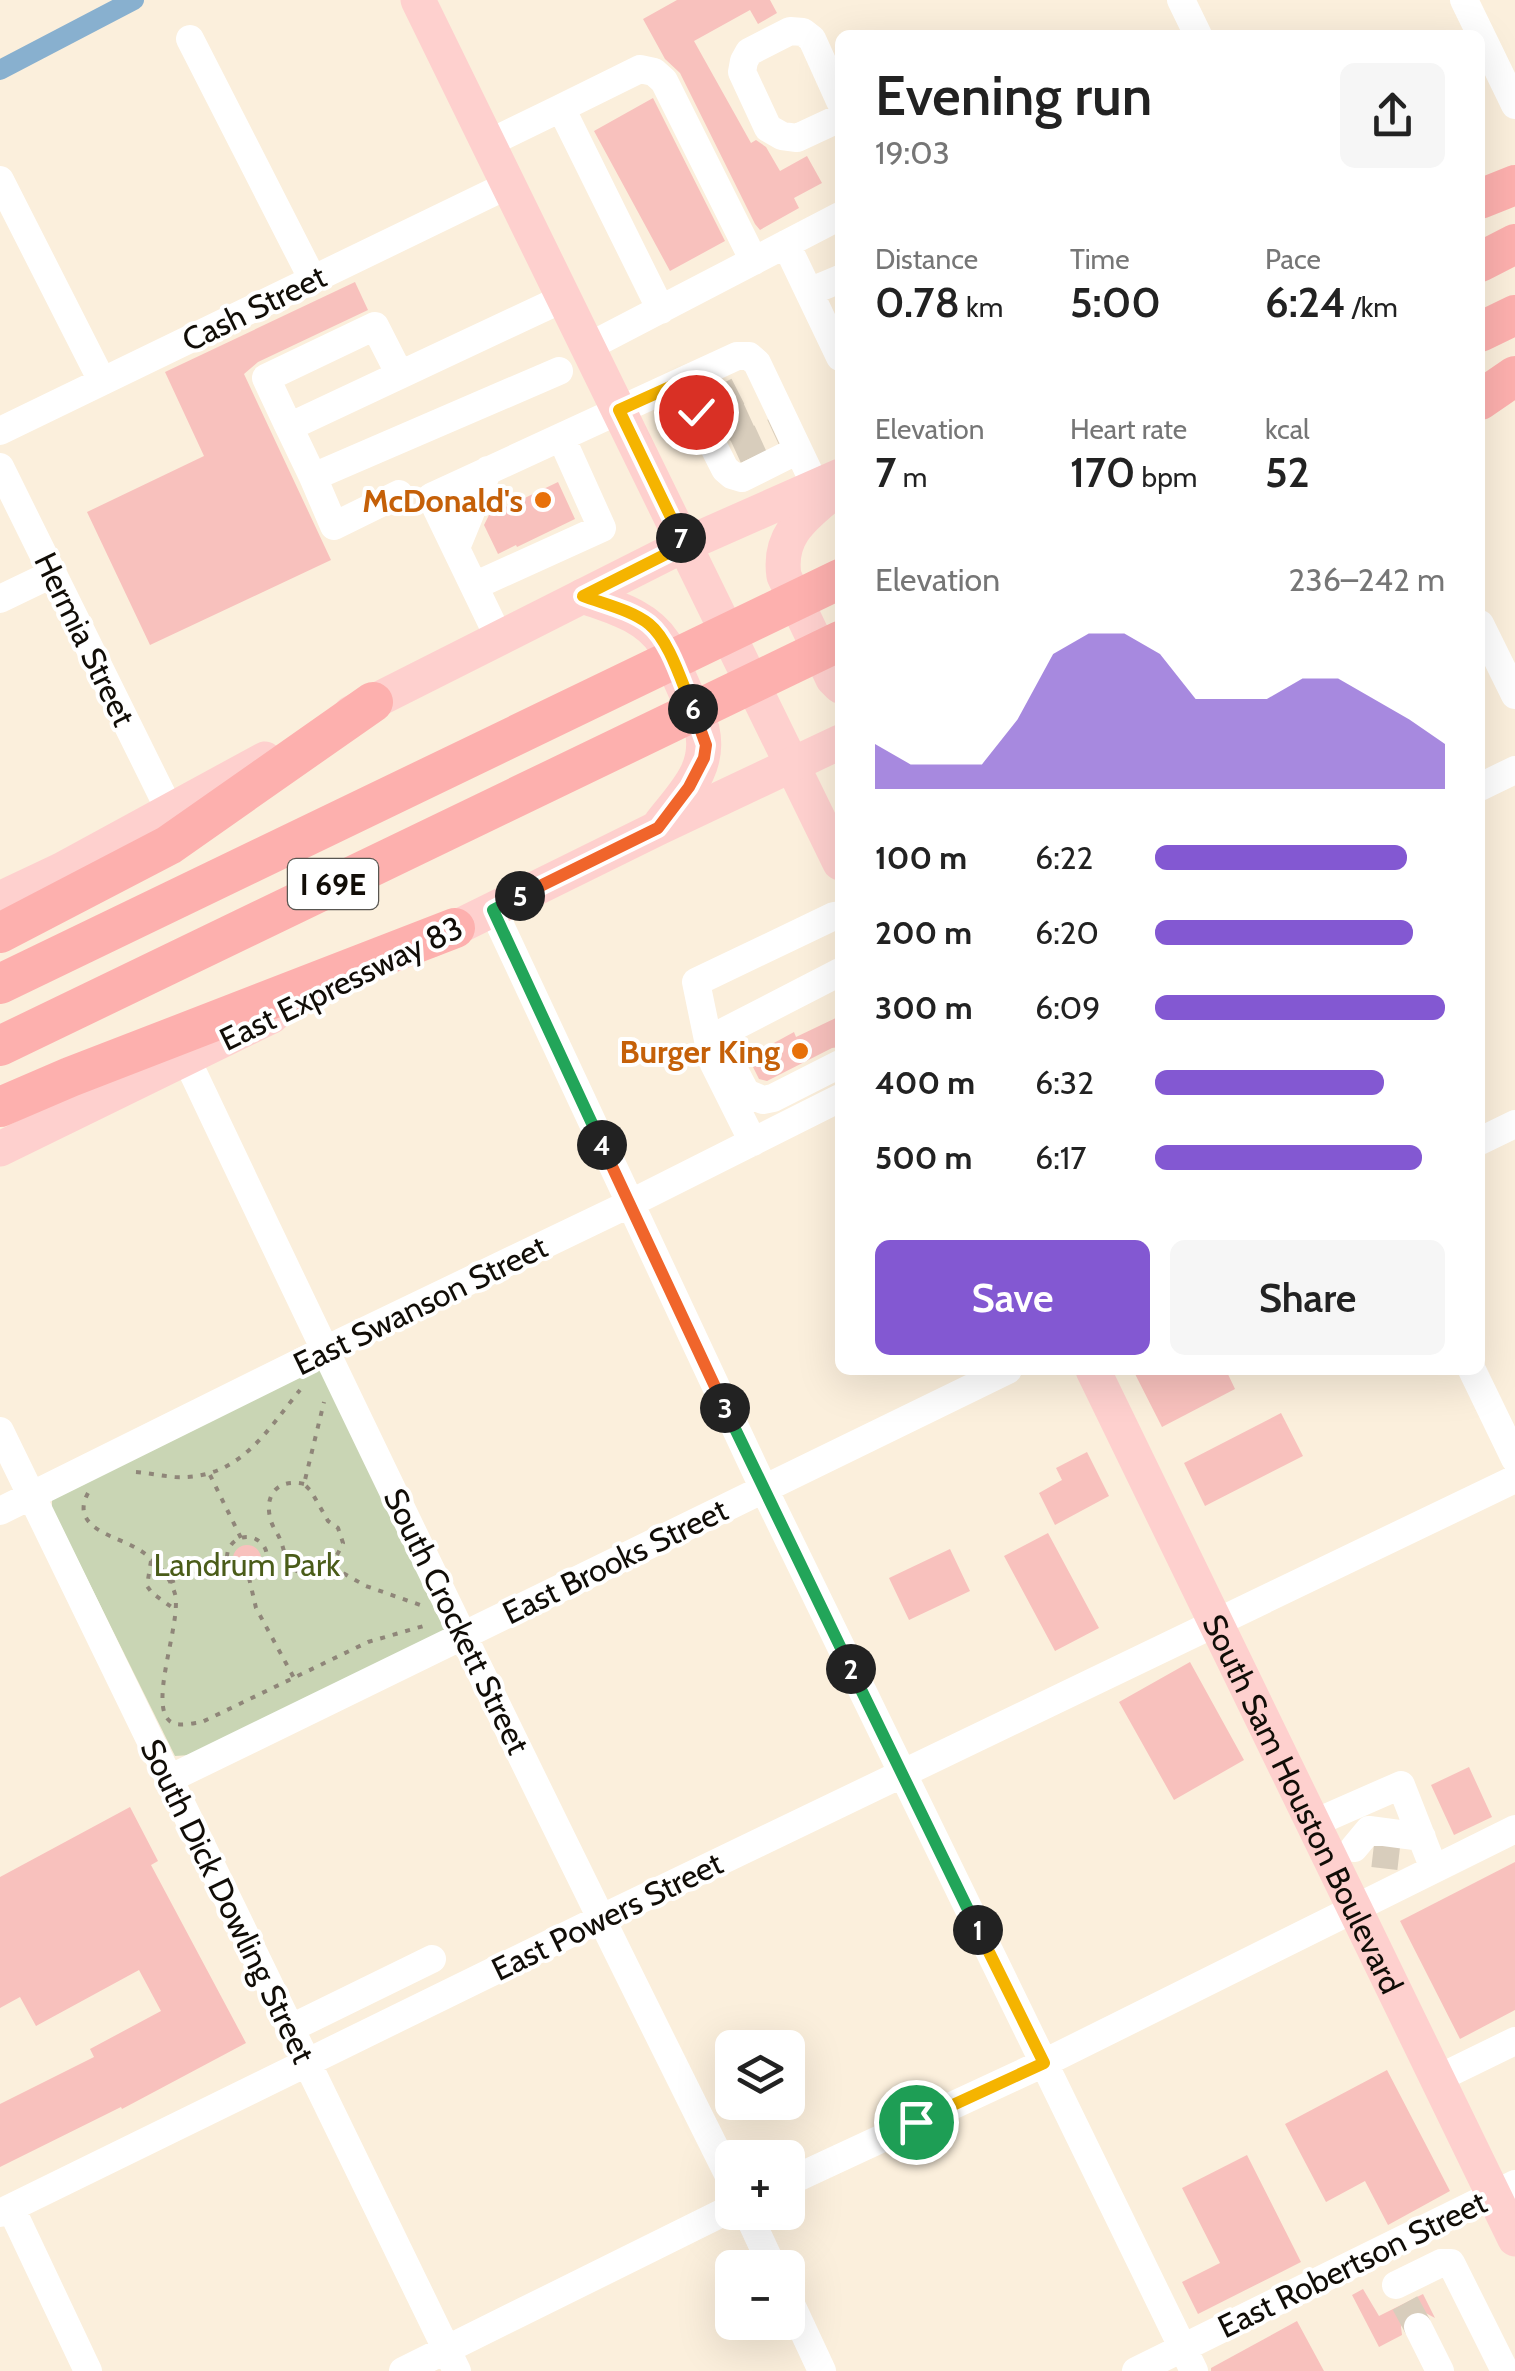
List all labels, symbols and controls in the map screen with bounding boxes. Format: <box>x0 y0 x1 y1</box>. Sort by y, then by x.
text: Evening run <box>875 62 1152 129</box>
button: share <box>1340 63 1445 168</box>
text: 19:03 <box>875 133 950 172</box>
text: Distance <box>875 242 978 276</box>
text: Time <box>1070 242 1130 276</box>
text: Pace <box>1265 242 1321 276</box>
street label: Cash Street <box>176 256 332 360</box>
text: 0.78 <box>875 276 960 328</box>
text: 5:00 <box>1070 276 1161 328</box>
text: 6:24 <box>1265 276 1345 328</box>
text: km <box>960 290 1003 324</box>
text: /km <box>1345 290 1398 324</box>
pin <box>654 370 739 455</box>
icon: check <box>669 385 724 440</box>
text: Elevation <box>875 412 984 446</box>
text: Heart rate <box>1070 412 1187 446</box>
text: kcal <box>1265 412 1310 446</box>
text: 7 <box>875 446 896 498</box>
text: 170 <box>1070 446 1135 498</box>
text: 52 <box>1265 446 1310 498</box>
text: m <box>896 460 927 494</box>
text: bpm <box>1135 460 1197 494</box>
place label: McDonald's <box>362 481 523 520</box>
marker: McDonald's <box>532 489 554 511</box>
pin: 7 <box>656 513 706 563</box>
text: 7 <box>674 521 688 555</box>
street label: Hermia Street <box>26 546 144 732</box>
text: Elevation <box>875 560 1000 599</box>
text: 236–242 m <box>1289 560 1445 599</box>
pin: 6 <box>668 684 718 734</box>
text: 6 <box>685 692 701 726</box>
text: 100 m <box>875 838 967 877</box>
text: 6:22 <box>1035 838 1093 877</box>
road number: I 69E <box>288 859 378 909</box>
pin: 5 <box>495 871 545 921</box>
text: 5 <box>512 879 528 913</box>
street label: East Expressway 83 <box>213 907 469 1059</box>
text: 200 m <box>875 913 972 952</box>
text: 6:20 <box>1035 913 1099 952</box>
text: 300 m <box>875 988 972 1027</box>
text: 6:09 <box>1035 988 1100 1027</box>
place label: Burger King <box>620 1032 780 1071</box>
marker: Burger King <box>789 1040 811 1062</box>
text: 400 m <box>875 1063 975 1102</box>
text: 6:32 <box>1035 1063 1094 1102</box>
pin: 4 <box>577 1120 627 1170</box>
text: 4 <box>593 1128 611 1162</box>
text: 500 m <box>875 1138 972 1177</box>
text: 6:17 <box>1035 1138 1086 1177</box>
street label: East Swanson Street <box>287 1227 553 1383</box>
button: Save <box>875 1240 1150 1355</box>
button: Share <box>1170 1240 1445 1355</box>
pin: 3 <box>700 1383 750 1433</box>
text: 3 <box>717 1391 733 1425</box>
street label: South Crockett Street <box>376 1482 538 1760</box>
street label: East Brooks Street <box>496 1490 734 1632</box>
park label: Landrum Park <box>154 1545 341 1584</box>
street label: South Sam Houston Boulevard <box>1195 1608 1412 1999</box>
pin: 2 <box>826 1644 876 1694</box>
text: 2 <box>844 1652 858 1686</box>
street label: South Dick Dowling Street <box>133 1733 324 2070</box>
street label: East Powers Street <box>485 1843 729 1989</box>
pin: 1 <box>953 1905 1003 1955</box>
text: 1 <box>973 1913 983 1947</box>
map controls <box>715 2030 805 2340</box>
button: layers <box>715 2030 805 2120</box>
pin <box>874 2080 959 2165</box>
icon: arrive <box>889 2095 944 2150</box>
button: + <box>715 2140 805 2230</box>
street label: East Robertson Street <box>1211 2182 1493 2346</box>
button: − <box>715 2250 805 2340</box>

